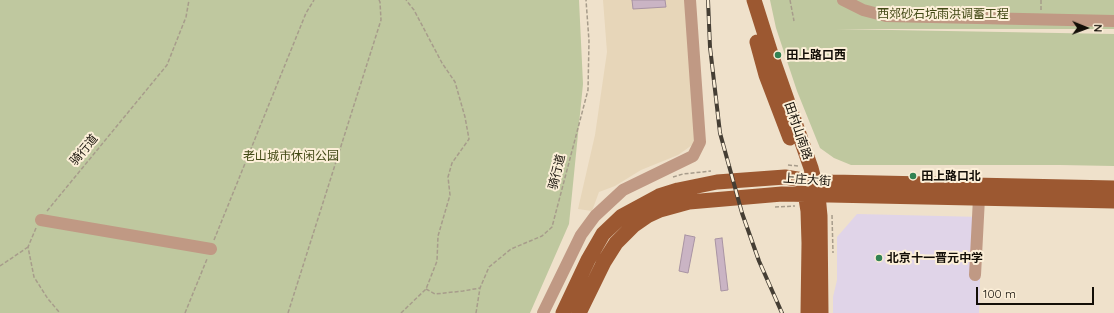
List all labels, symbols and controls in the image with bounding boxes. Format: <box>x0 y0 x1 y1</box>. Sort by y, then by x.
park label: 西郊砂石坑雨洪调蓄工程 <box>877 7 1009 21</box>
north arrow <box>1066 8 1106 48</box>
text: N <box>1091 24 1105 32</box>
place label: 田上路口西 <box>786 48 846 62</box>
marker: 田上路口西 <box>773 50 783 60</box>
street label: 田村山南路 <box>781 100 815 162</box>
street label: 骑行道 <box>67 132 101 168</box>
park label: 老山城市休闲公园 <box>243 149 339 163</box>
street label: 骑行道 <box>546 153 568 191</box>
place label: 田上路口北 <box>921 169 981 183</box>
street label: 上庄大街 <box>783 171 831 189</box>
marker: 田上路口北 <box>908 171 918 181</box>
place label: 北京十一晋元中学 <box>887 251 983 265</box>
marker: 北京十一晋元中学 <box>874 253 884 263</box>
scale bar <box>978 279 1096 305</box>
text: 100 m <box>983 286 1016 301</box>

